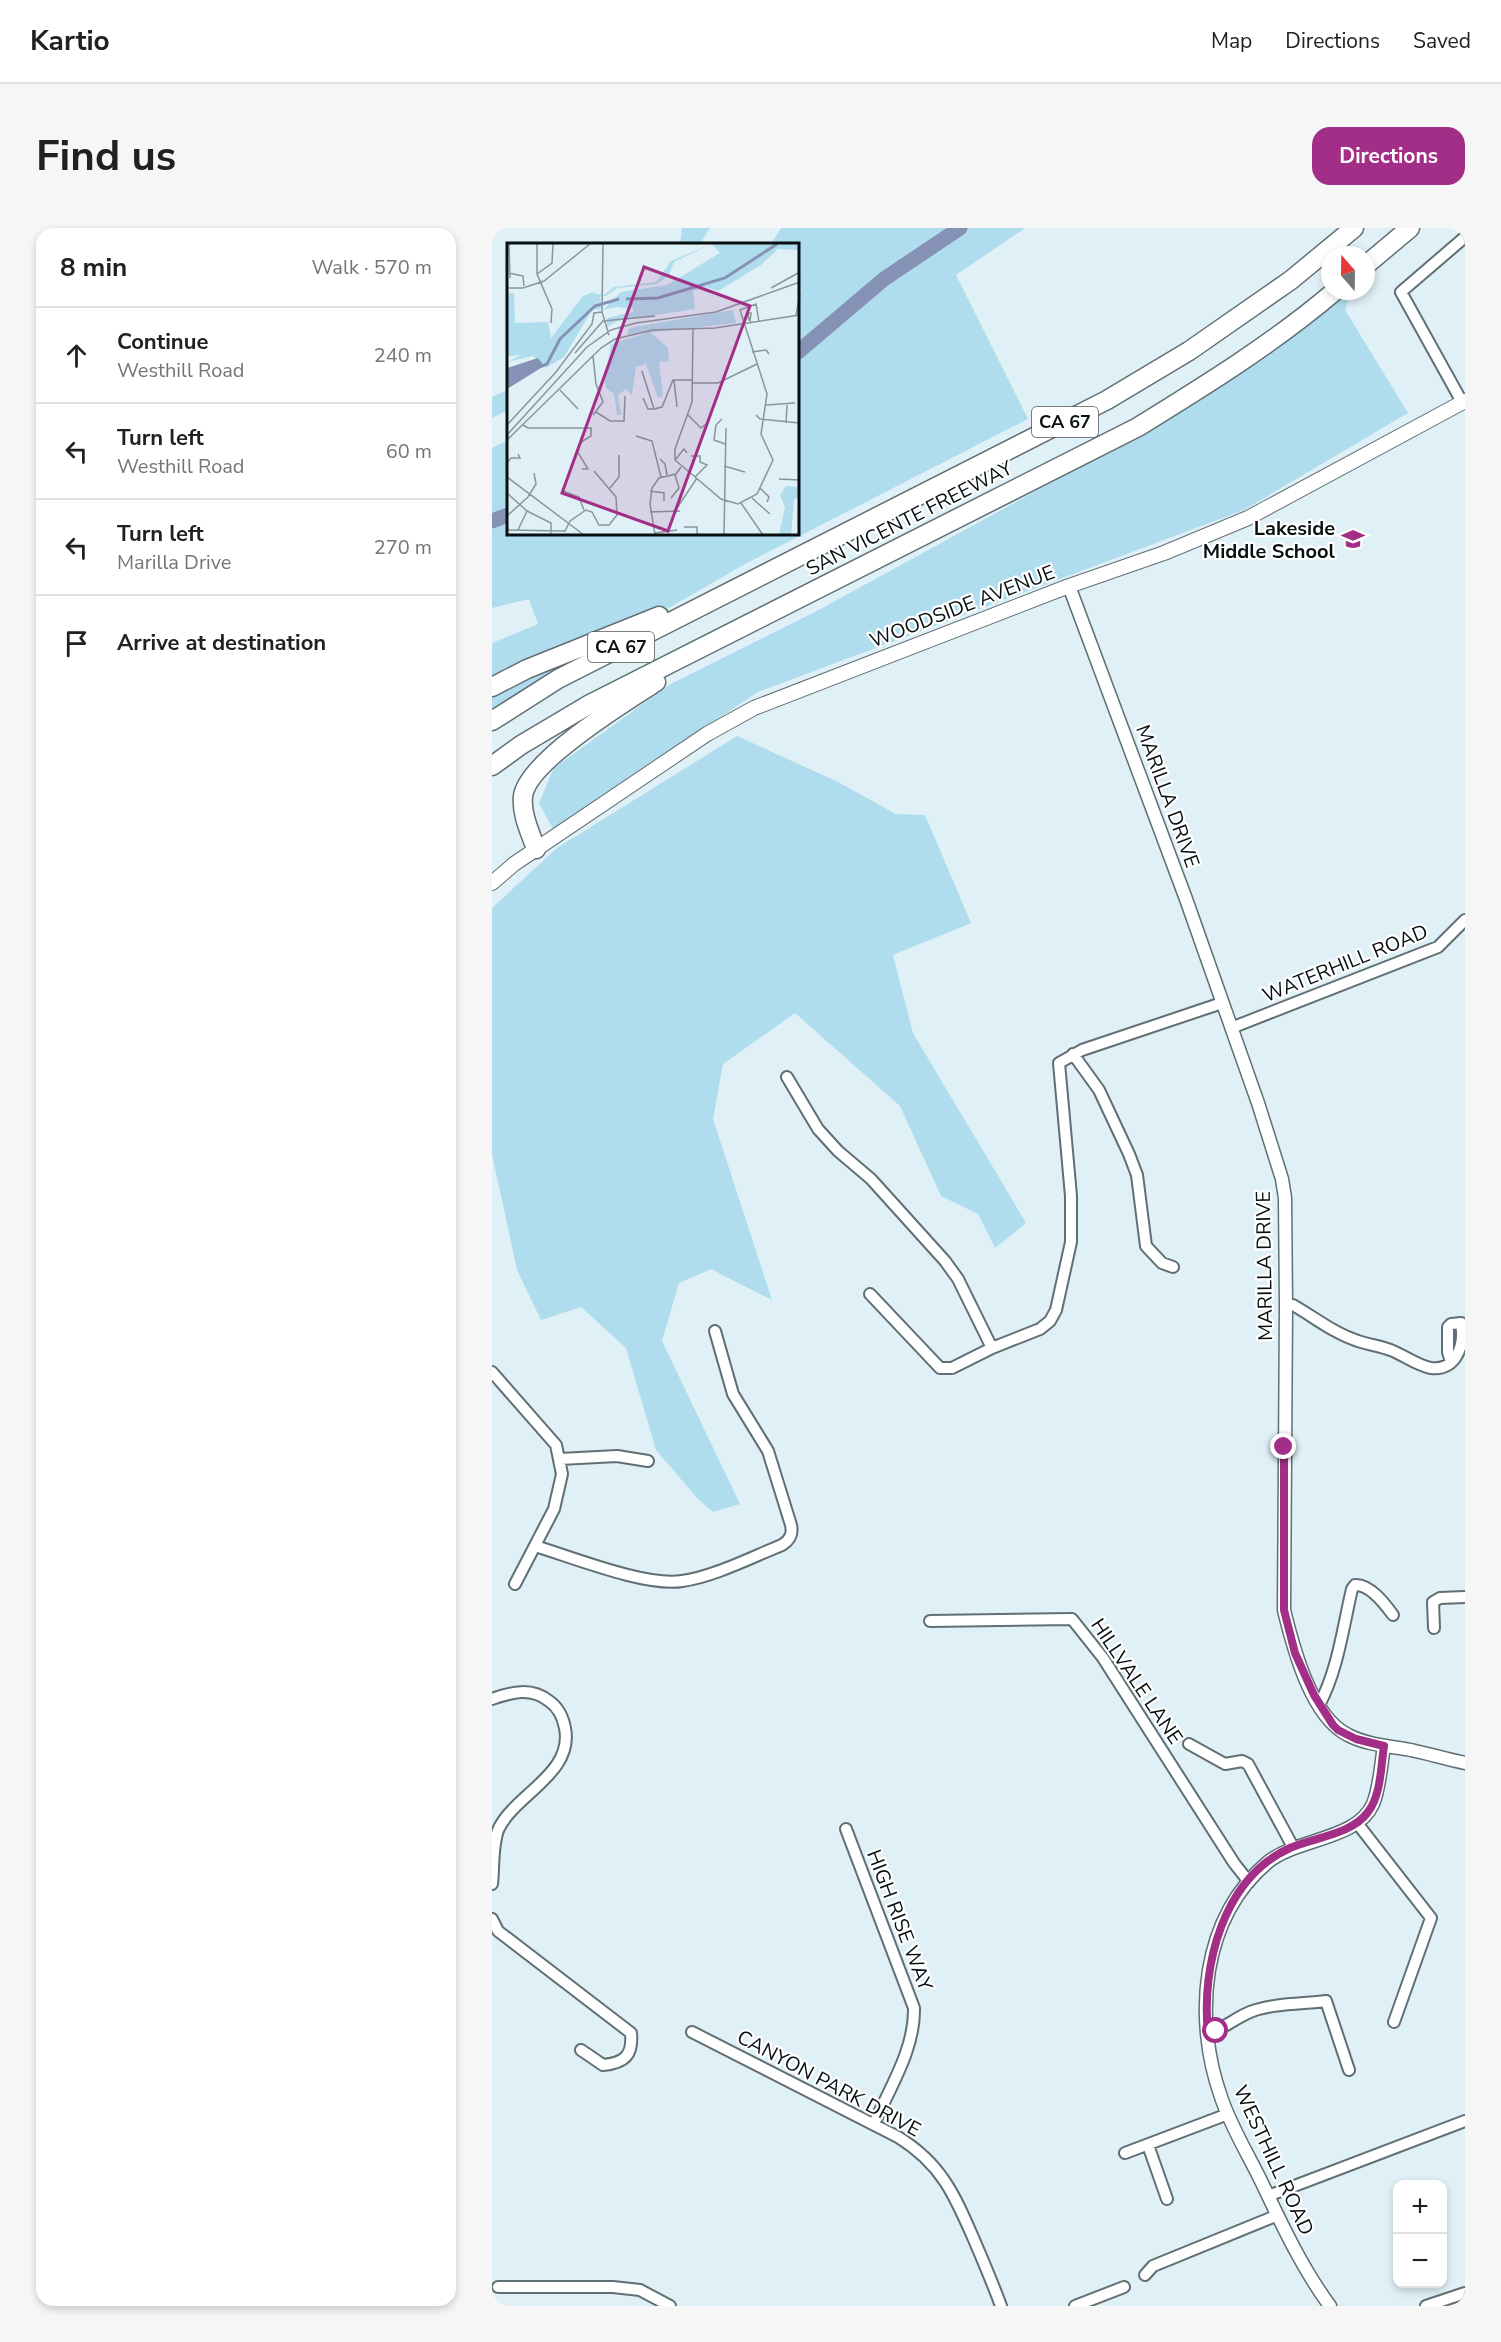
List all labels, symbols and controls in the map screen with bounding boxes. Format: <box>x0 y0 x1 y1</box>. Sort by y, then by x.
text: Kartio <box>30 22 110 60</box>
text: Map <box>1211 27 1252 55</box>
text: Directions <box>1285 27 1380 55</box>
text: Saved <box>1413 27 1471 55</box>
button: Directions <box>1312 127 1465 185</box>
text: Find us <box>36 128 176 185</box>
inset map <box>507 243 800 536</box>
north arrow <box>1321 246 1375 300</box>
text: 8 min <box>60 250 127 285</box>
text: Walk · 570 m <box>312 254 432 281</box>
text: Continue <box>117 327 208 357</box>
icon: ahead <box>60 339 93 372</box>
text: 240 m <box>374 342 432 369</box>
text: Westhill Road <box>117 357 245 384</box>
road number: CA 67 <box>1032 407 1098 437</box>
text: Turn left <box>117 423 204 453</box>
icon: left <box>60 435 93 468</box>
text: 60 m <box>386 438 432 465</box>
text: Westhill Road <box>117 453 245 480</box>
street label: SAN VICENTE FREEWAY <box>801 454 1018 582</box>
place label: Lakeside Middle School <box>1203 515 1336 565</box>
text: Turn left <box>117 519 204 549</box>
school or university icon: Lakeside Middle School <box>1340 526 1366 552</box>
icon: left <box>60 531 93 564</box>
text: 270 m <box>374 534 432 561</box>
text: Marilla Drive <box>117 549 232 576</box>
street label: WOODSIDE AVENUE <box>866 559 1059 654</box>
icon: arrive <box>60 627 93 660</box>
text: Arrive at destination <box>117 628 326 658</box>
road number: CA 67 <box>588 632 654 662</box>
street label: MARILLA DRIVE <box>1129 721 1206 871</box>
street label: WATERHILL ROAD <box>1259 918 1432 1009</box>
street label: MARILLA DRIVE <box>1250 1191 1279 1341</box>
route end <box>1270 1433 1296 1459</box>
street label: HILLVALE LANE <box>1084 1613 1189 1750</box>
street label: HIGH RISE WAY <box>860 1846 939 1996</box>
route start <box>1202 2017 1228 2043</box>
street label: CANYON PARK DRIVE <box>732 2024 925 2143</box>
street label: WESTHILL ROAD <box>1227 2081 1320 2240</box>
map controls <box>1393 2180 1447 2288</box>
button: + <box>1393 2180 1447 2234</box>
button: − <box>1393 2234 1447 2288</box>

